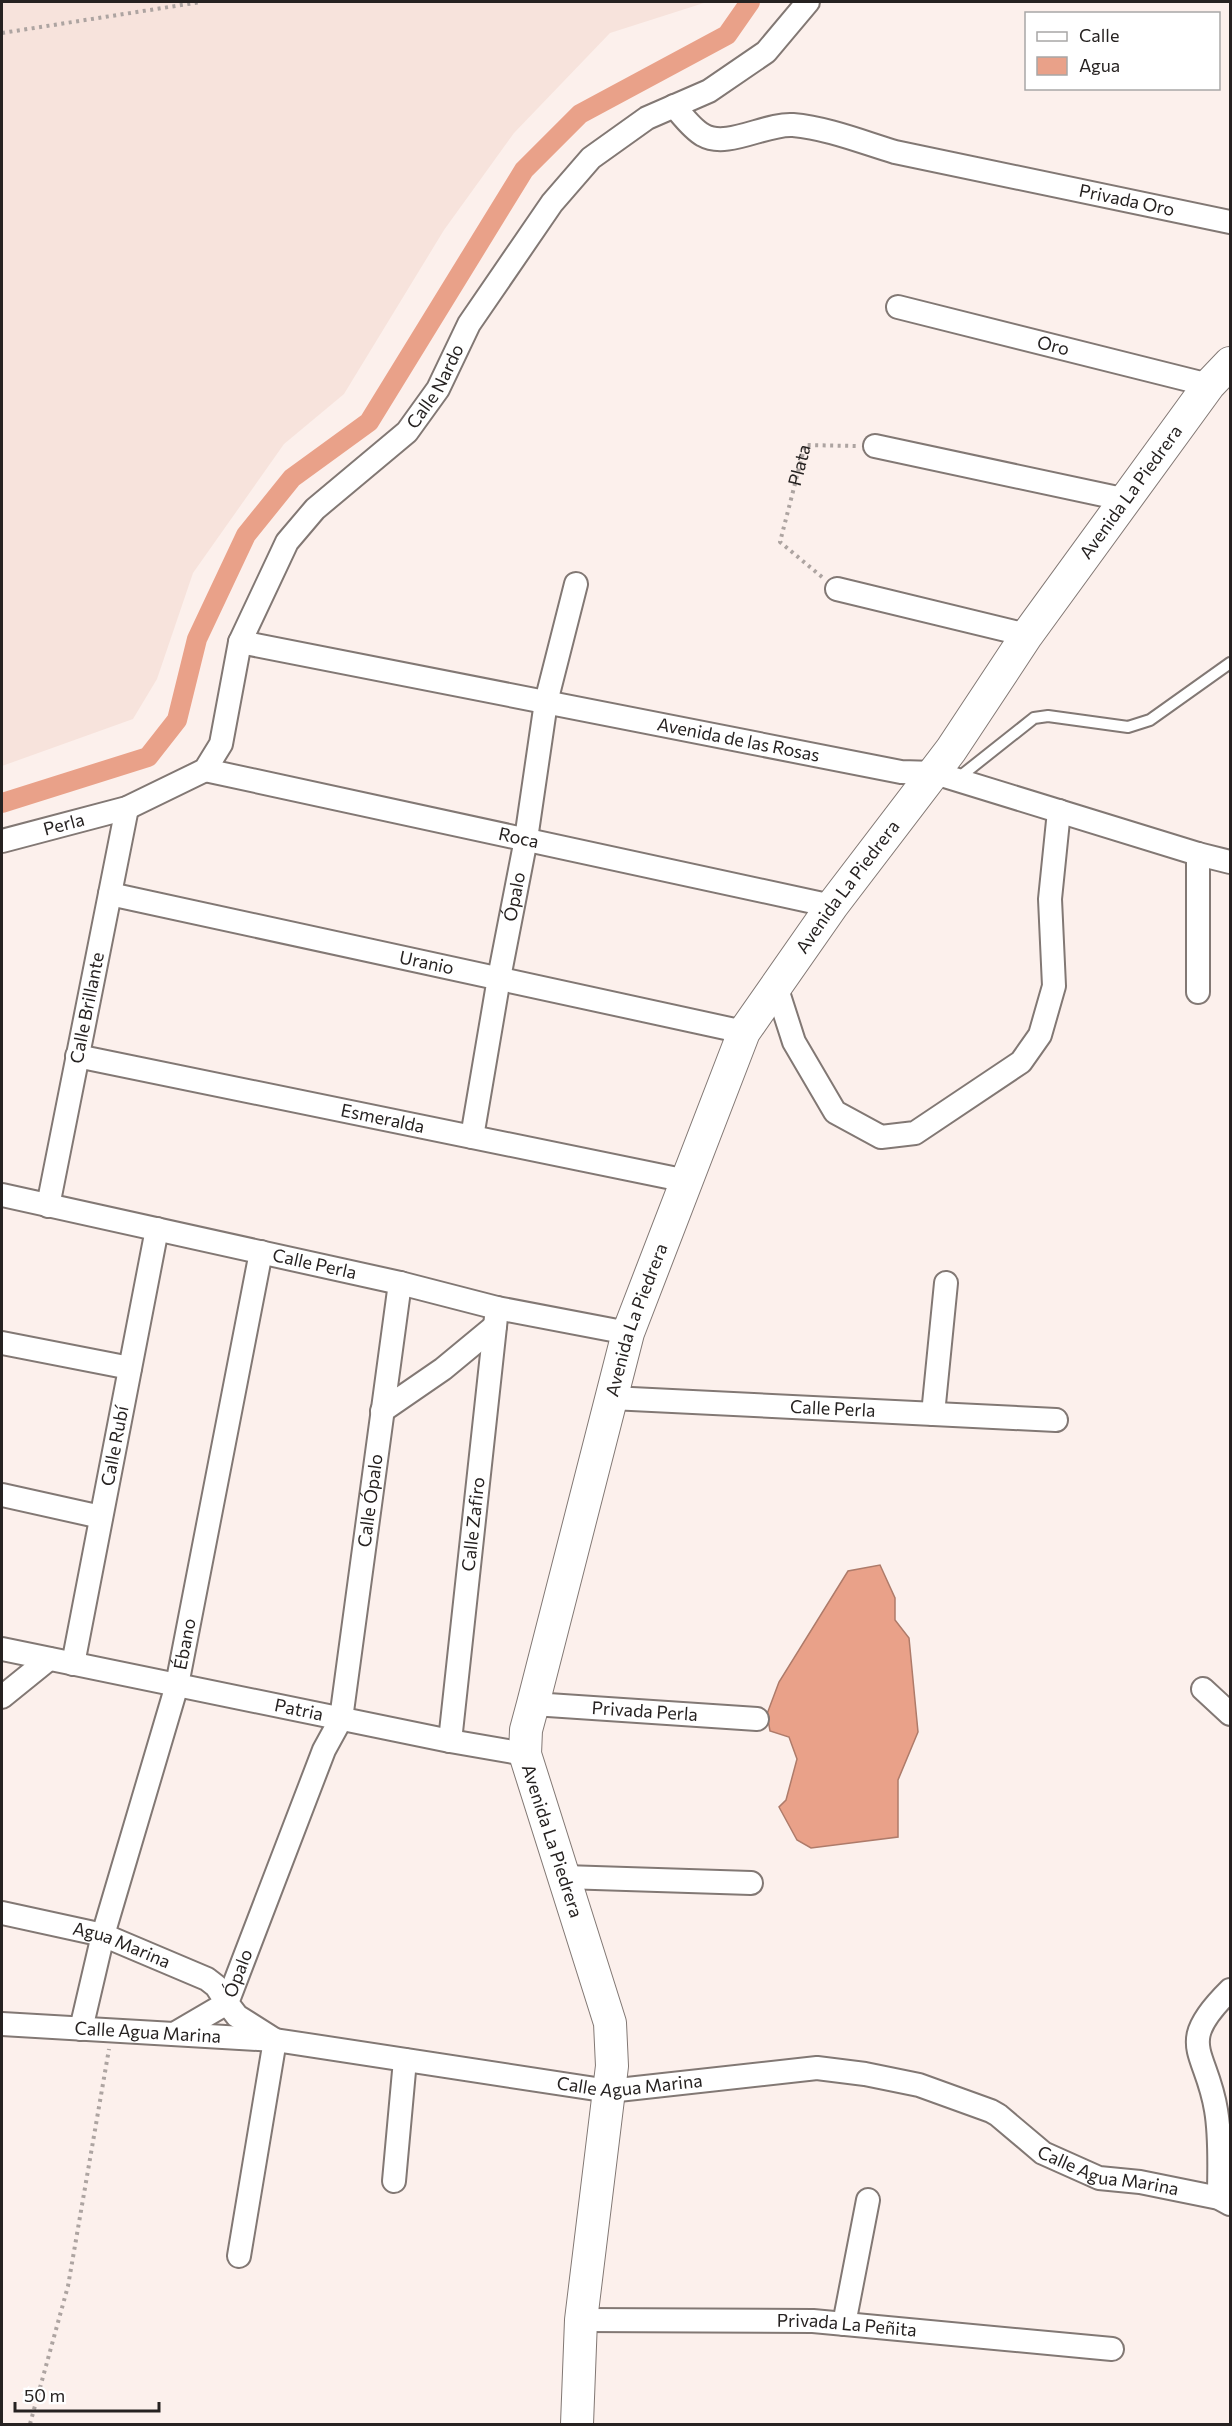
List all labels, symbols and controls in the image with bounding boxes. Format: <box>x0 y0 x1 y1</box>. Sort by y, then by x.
legend <box>1025 12 1220 90</box>
text: Calle <box>1079 24 1119 46</box>
text: Agua <box>1079 54 1120 76</box>
street label: Privada Oro <box>1077 179 1177 220</box>
street label: Oro <box>1035 330 1072 360</box>
street label: Calle Nardo <box>401 340 468 433</box>
street label: Avenida La Piedrera <box>1074 420 1186 563</box>
street label: Plata <box>783 442 815 488</box>
street label: Avenida de las Rosas <box>655 712 822 766</box>
street label: Perla <box>41 808 87 840</box>
street label: Avenida La Piedrera <box>790 815 904 957</box>
street label: Roca <box>497 822 541 852</box>
street label: Ópalo <box>498 870 529 923</box>
street label: Uranio <box>397 945 456 979</box>
street label: Calle Brillante <box>65 950 108 1065</box>
street label: Esmeralda <box>339 1098 427 1137</box>
street label: Avenida La Piedrera <box>600 1240 672 1399</box>
street label: Calle Perla <box>271 1243 359 1283</box>
street label: Calle Perla <box>790 1395 876 1421</box>
street label: Calle Rubí <box>96 1403 133 1488</box>
street label: Calle Ópalo <box>352 1452 387 1549</box>
street label: Calle Zafiro <box>456 1476 489 1572</box>
street label: Ébano <box>168 1616 200 1671</box>
street label: Patria <box>273 1693 325 1725</box>
street label: Privada Perla <box>591 1696 699 1725</box>
street label: Avenida La Piedrera <box>518 1761 588 1920</box>
street label: Agua Marina <box>71 1917 174 1972</box>
street label: Ópalo <box>218 1946 257 2000</box>
street label: Calle Agua Marina <box>74 2016 222 2047</box>
street label: Calle Agua Marina <box>555 2069 704 2101</box>
street label: Calle Agua Marina <box>1034 2140 1181 2200</box>
street label: Privada La Peñita <box>777 2309 918 2341</box>
scale bar <box>15 2375 159 2413</box>
text: 50 m <box>24 2384 65 2406</box>

